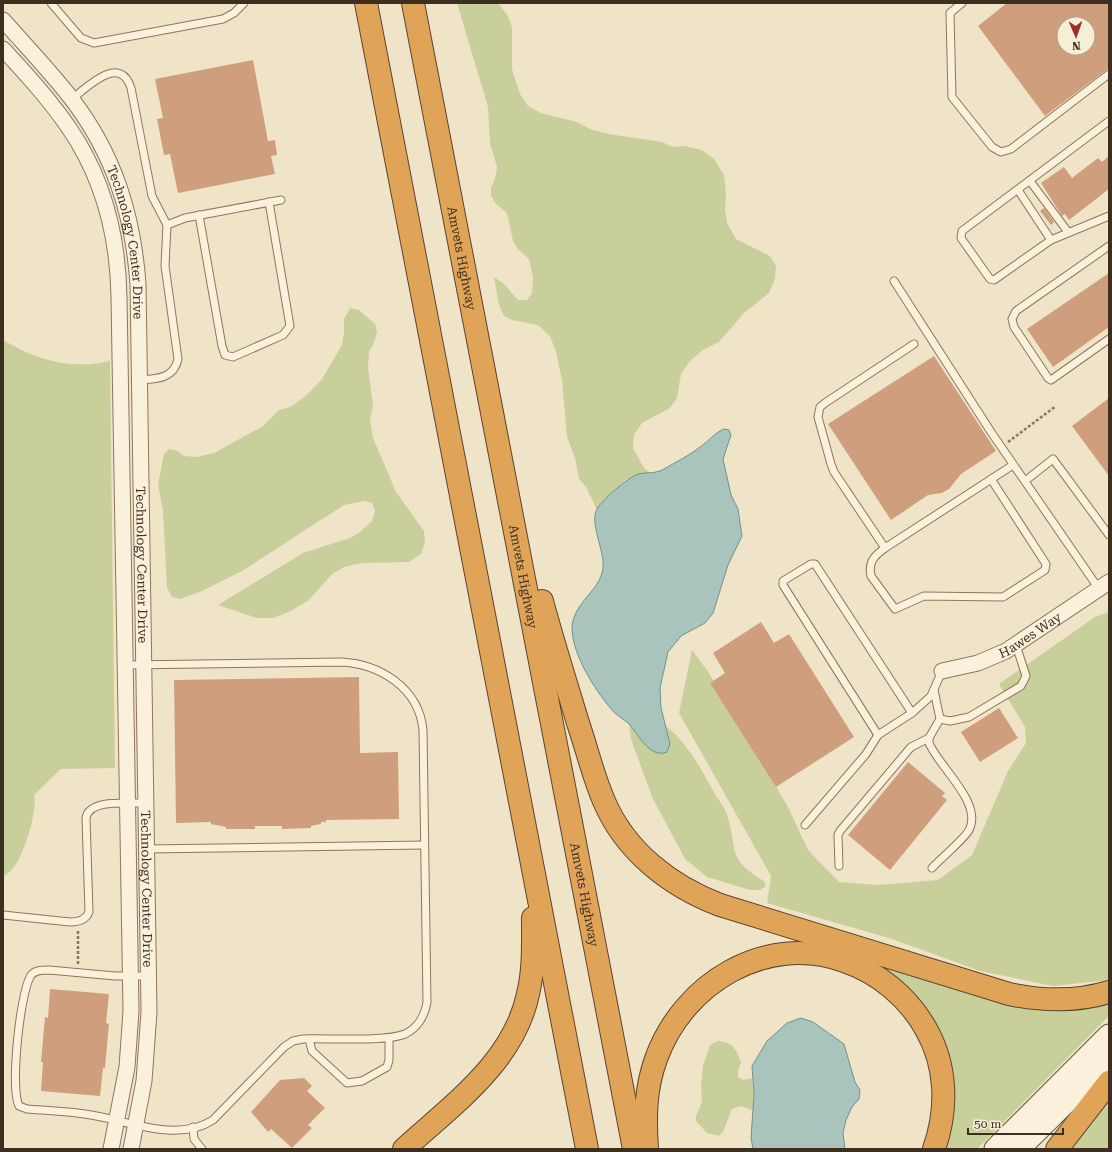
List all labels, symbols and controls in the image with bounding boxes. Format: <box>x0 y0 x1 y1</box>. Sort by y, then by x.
north arrow <box>1056 16 1096 56</box>
text: N <box>1071 39 1081 52</box>
street label: Technology Center Drive <box>104 163 146 319</box>
street label: Amvets Highway <box>445 205 480 312</box>
street label: Technology Center Drive <box>134 486 151 643</box>
street label: Amvets Highway <box>506 523 541 630</box>
street label: Hawes Way <box>996 609 1064 661</box>
street label: Technology Center Drive <box>138 810 156 967</box>
street label: Amvets Highway <box>568 841 602 948</box>
scale bar <box>968 1110 1063 1136</box>
text: 50 m <box>974 1117 1001 1131</box>

